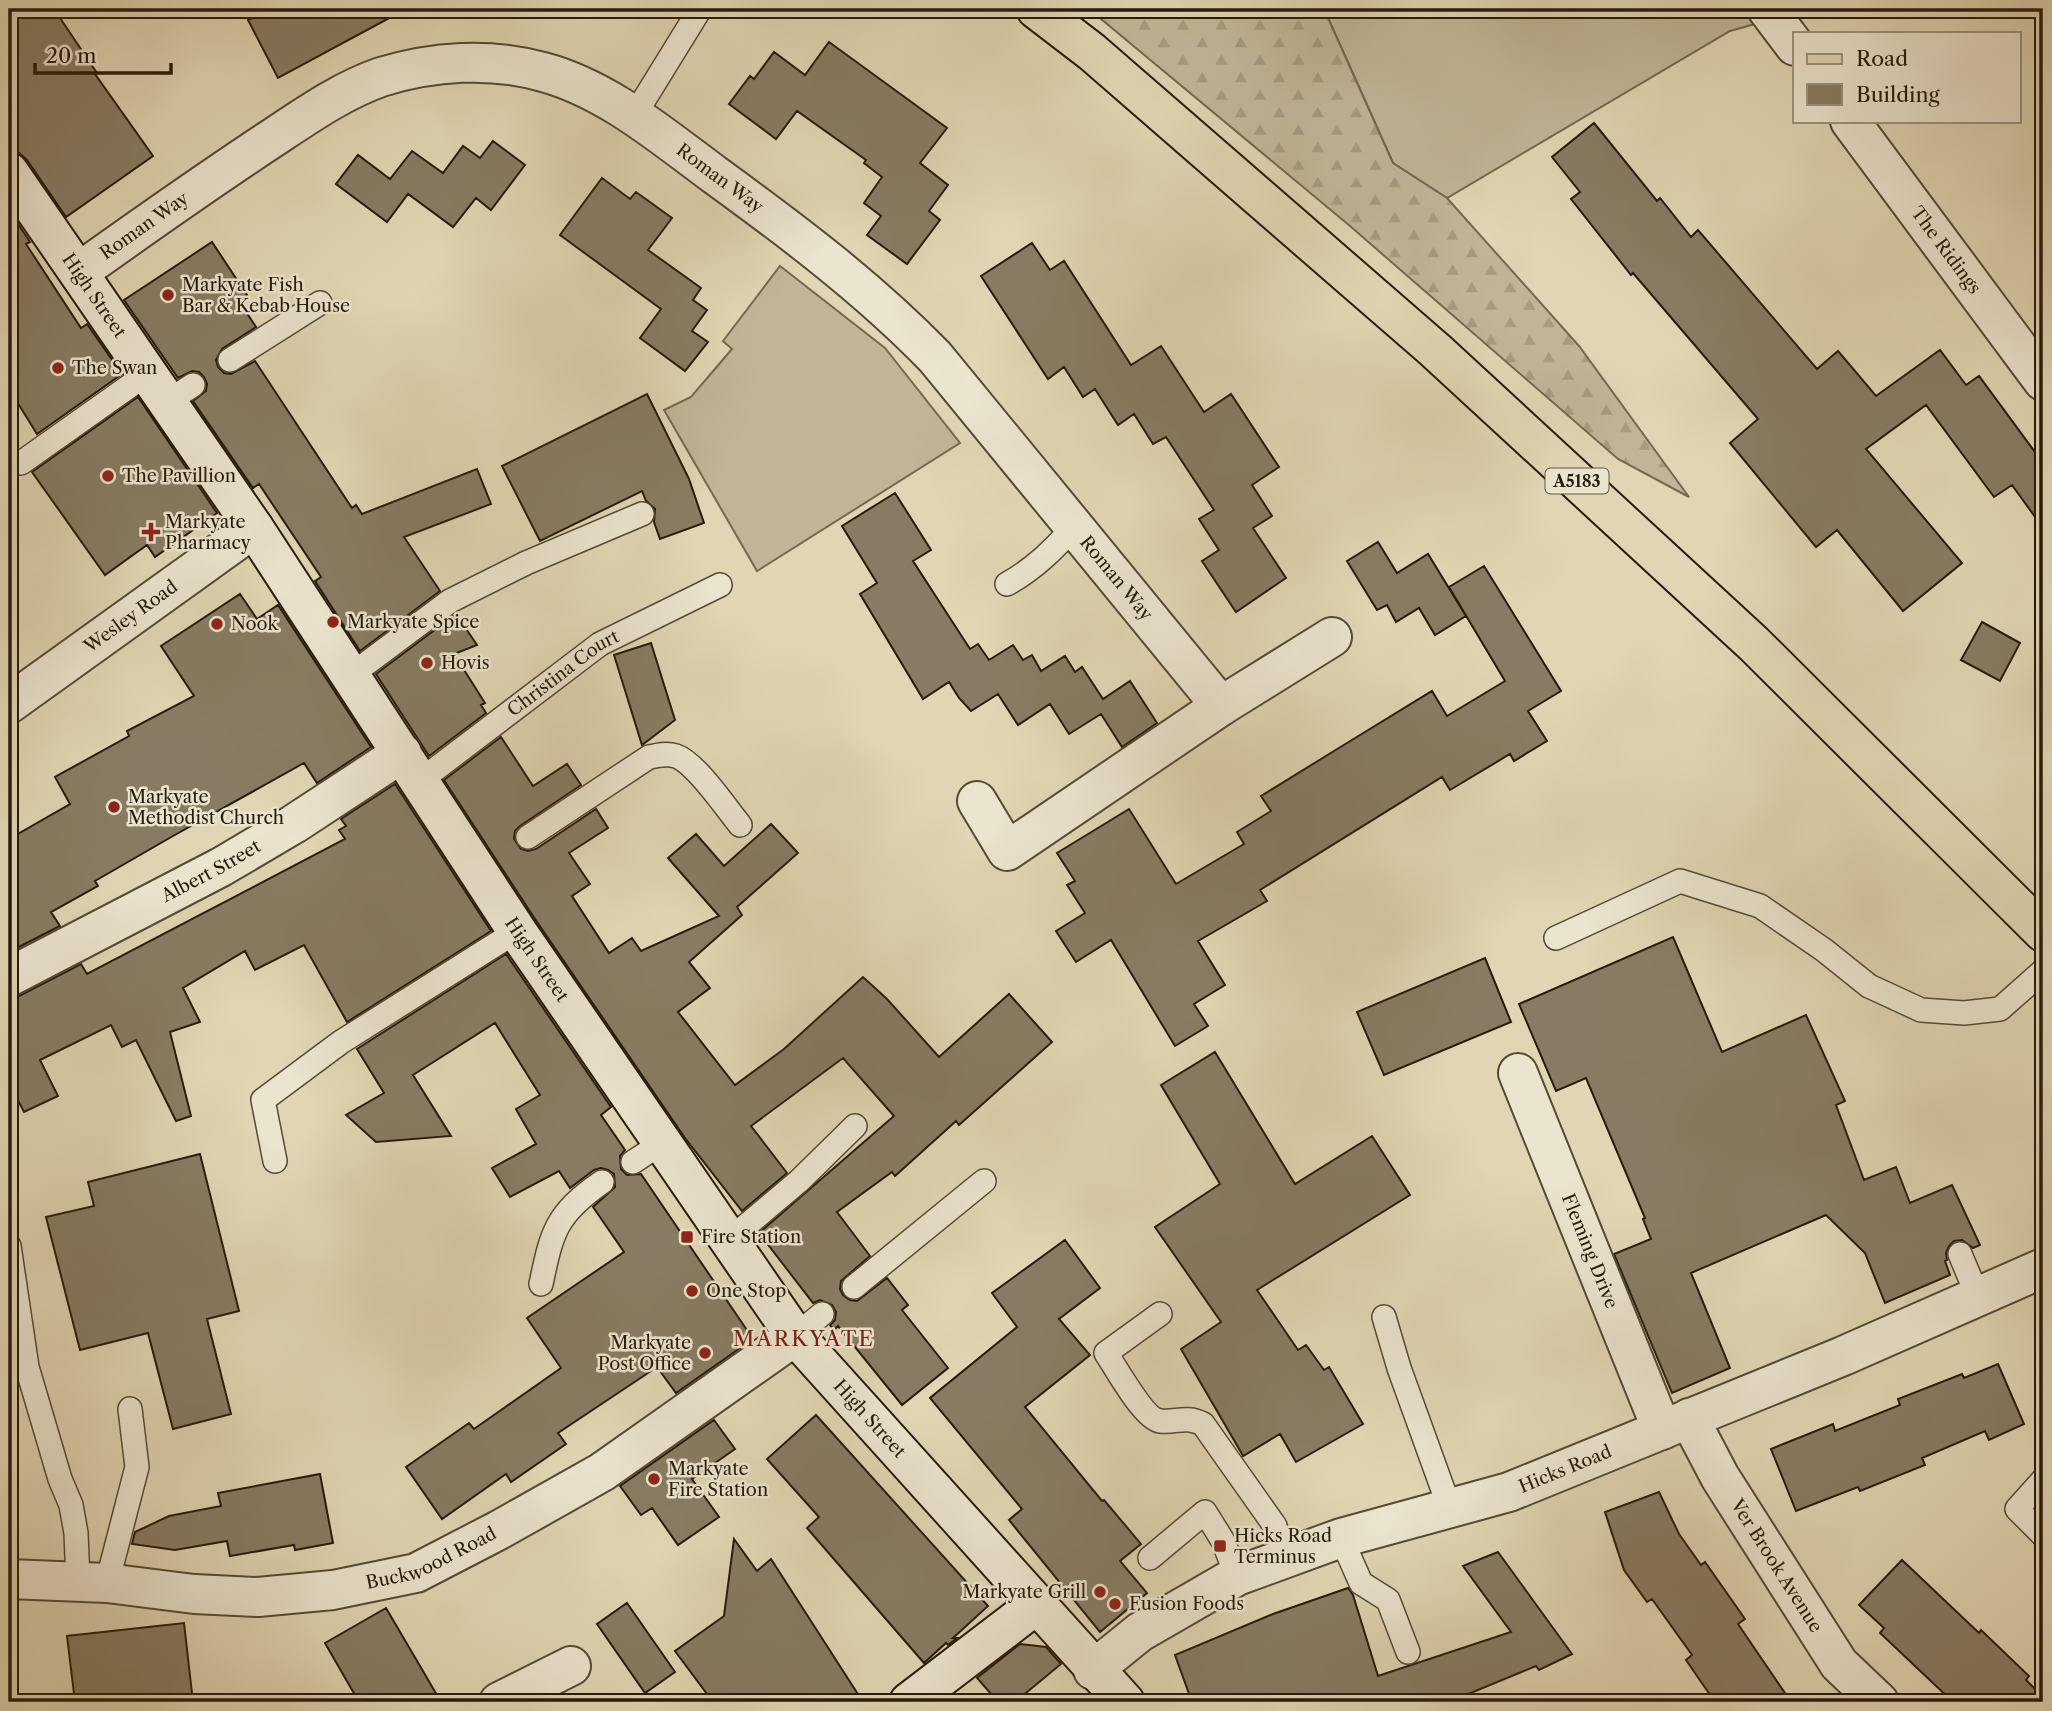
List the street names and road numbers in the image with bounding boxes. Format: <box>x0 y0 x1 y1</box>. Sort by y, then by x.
street label: Roman Way <box>672 139 768 218</box>
street label: Roman Way <box>96 187 194 264</box>
street label: The Ridings <box>1906 202 1986 298</box>
street label: High Street <box>57 249 131 343</box>
road number: A5183 <box>1546 468 1608 494</box>
street label: Roman Way <box>1075 531 1158 626</box>
street label: Wesley Road <box>79 575 182 658</box>
street label: Christina Court <box>503 625 623 721</box>
street label: Albert Street <box>157 835 265 907</box>
street label: High Street <box>500 913 574 1007</box>
street label: Fleming Drive <box>1557 1190 1623 1312</box>
street label: High Street <box>829 1375 911 1463</box>
street label: Hicks Road <box>1516 1440 1615 1498</box>
street label: Ver Brook Avenue <box>1725 1494 1827 1637</box>
street label: Buckwood Road <box>364 1522 500 1594</box>

